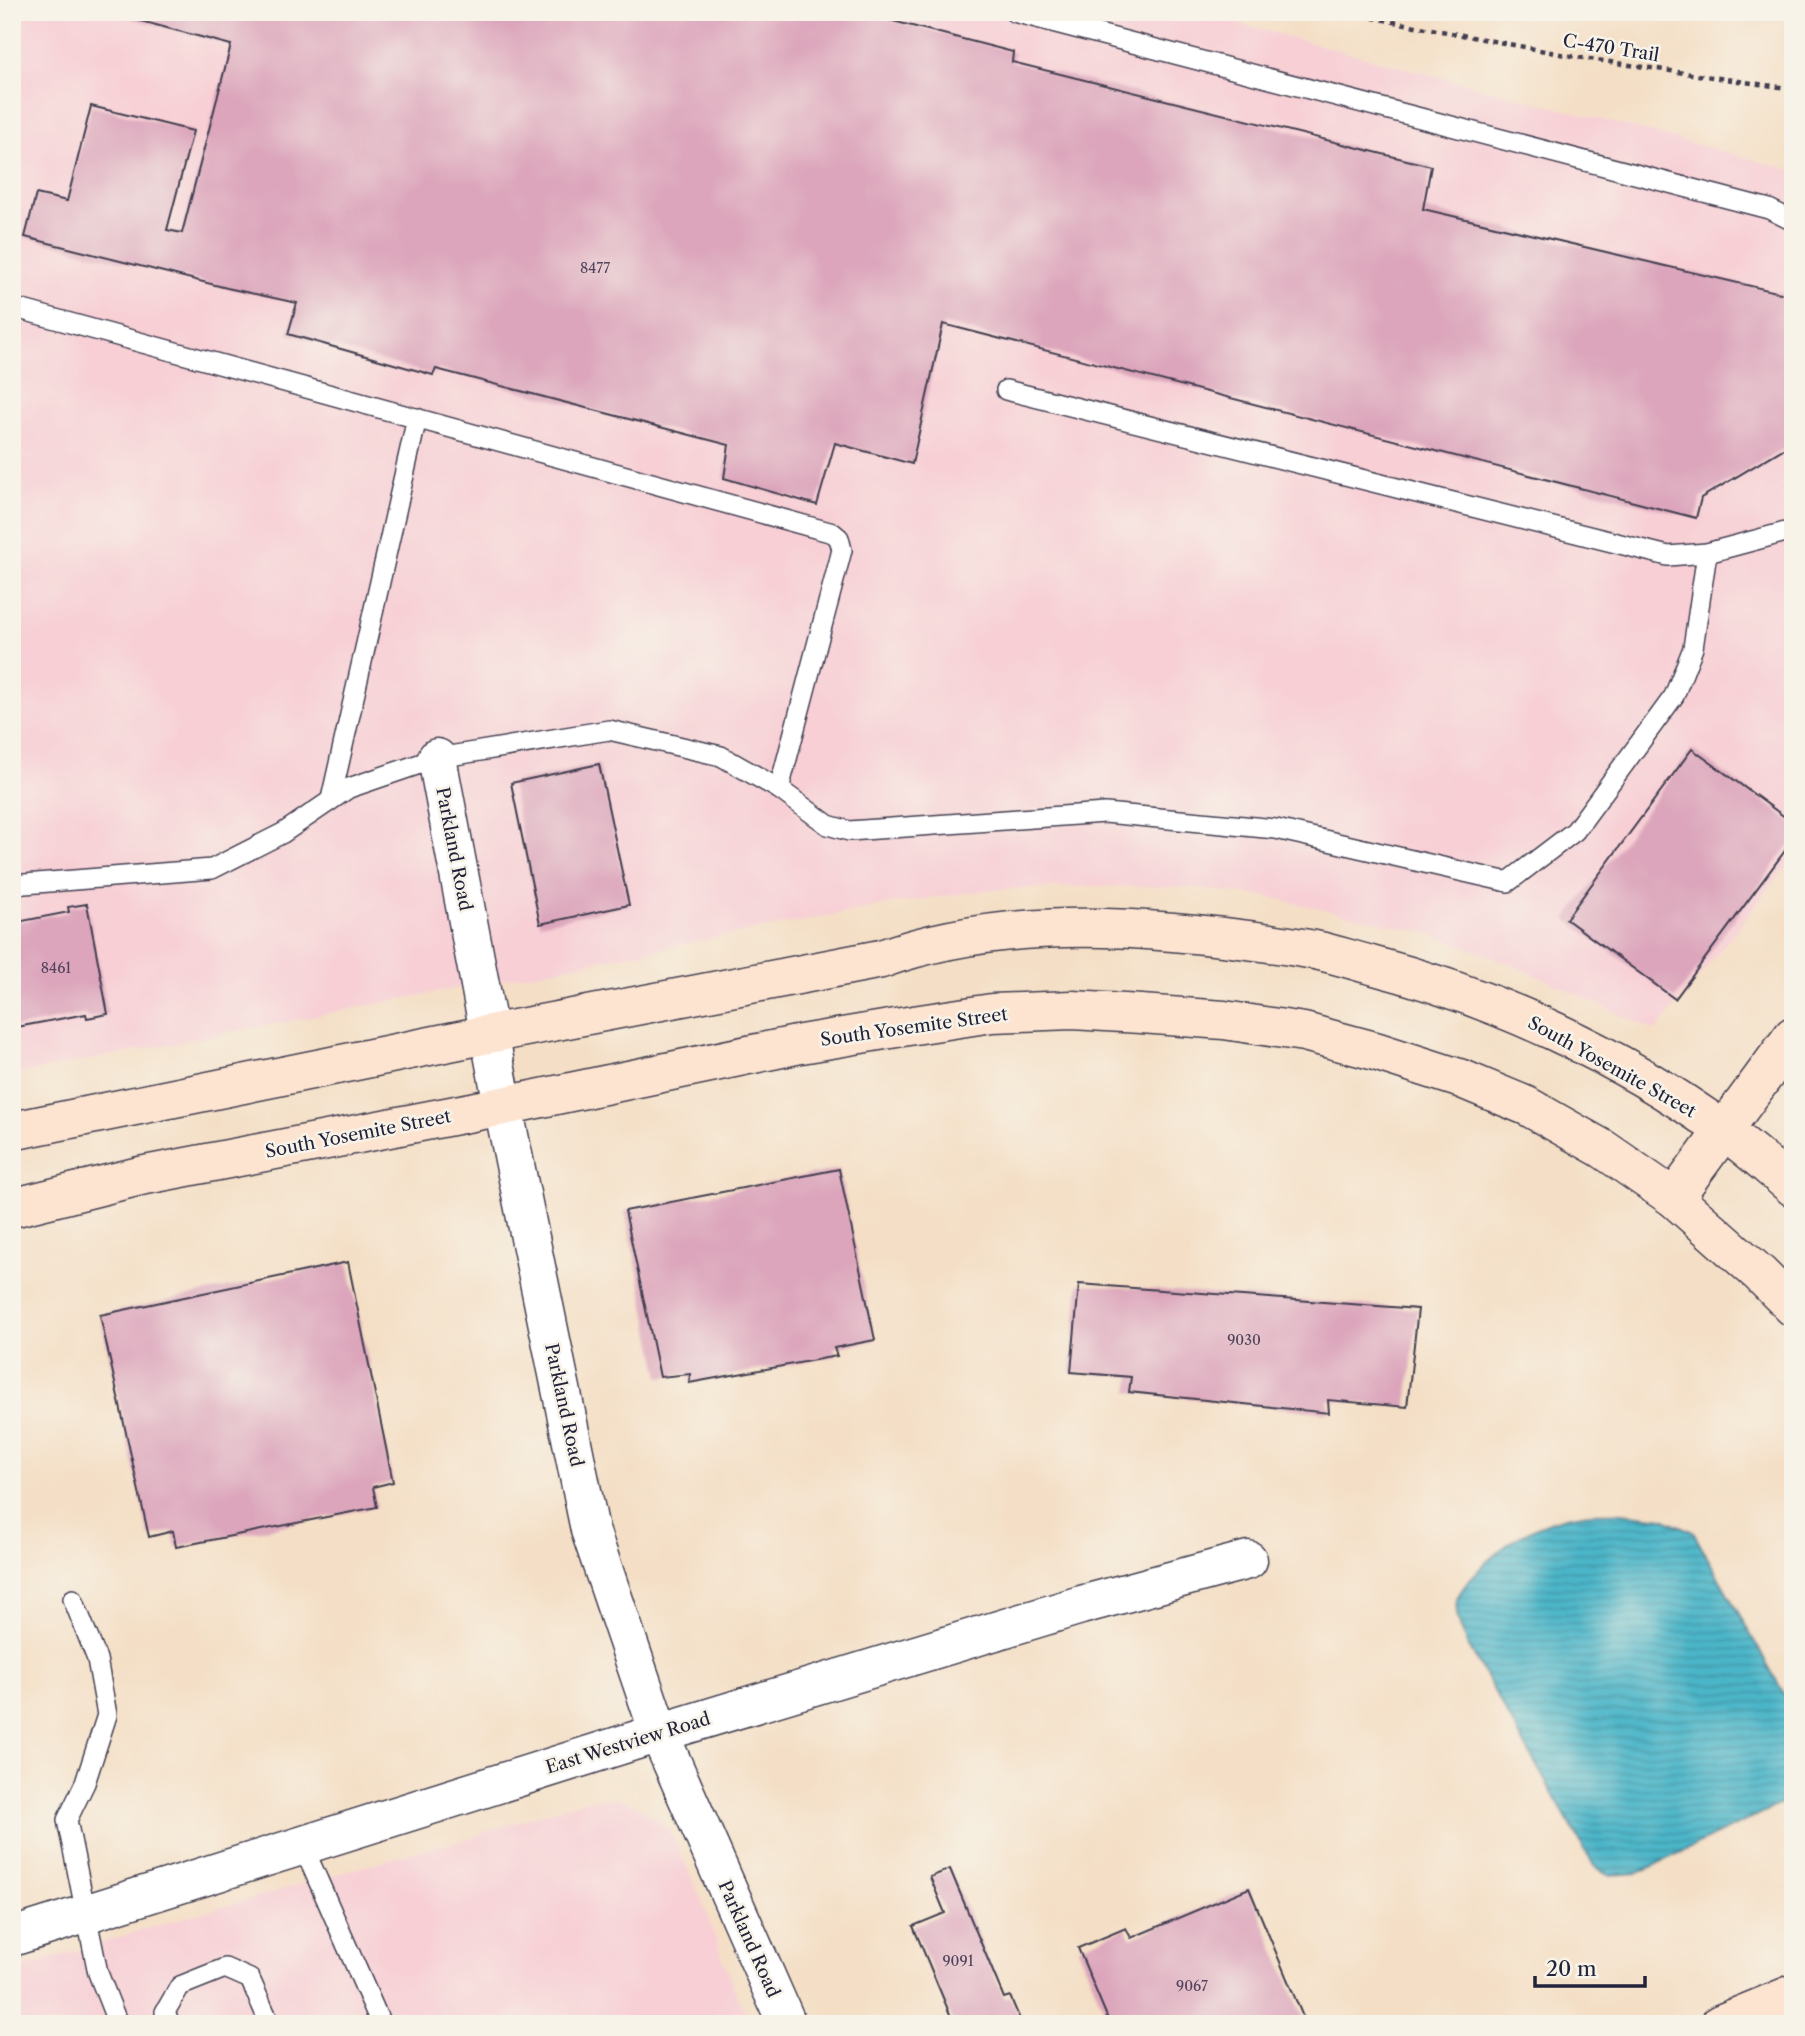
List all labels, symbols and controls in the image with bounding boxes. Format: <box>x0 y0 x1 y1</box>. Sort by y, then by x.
street label: C-470 Trail <box>1561 30 1661 66</box>
house number: 8477 <box>580 259 610 277</box>
street label: Parkland Road <box>431 785 477 913</box>
house number: 8461 <box>41 959 71 977</box>
street label: South Yosemite Street <box>819 1003 1010 1051</box>
street label: South Yosemite Street <box>1524 1012 1700 1123</box>
street label: South Yosemite Street <box>263 1105 453 1163</box>
house number: 9030 <box>1227 1331 1261 1349</box>
street label: Parkland Road <box>540 1341 588 1469</box>
street label: East Westview Road <box>543 1707 713 1779</box>
street label: Parkland Road <box>713 1877 785 2001</box>
scale bar <box>1535 1945 1646 1989</box>
house number: 9091 <box>942 1952 974 1970</box>
text: 20 m <box>1546 1956 1597 1981</box>
house number: 9067 <box>1176 1977 1208 1995</box>

